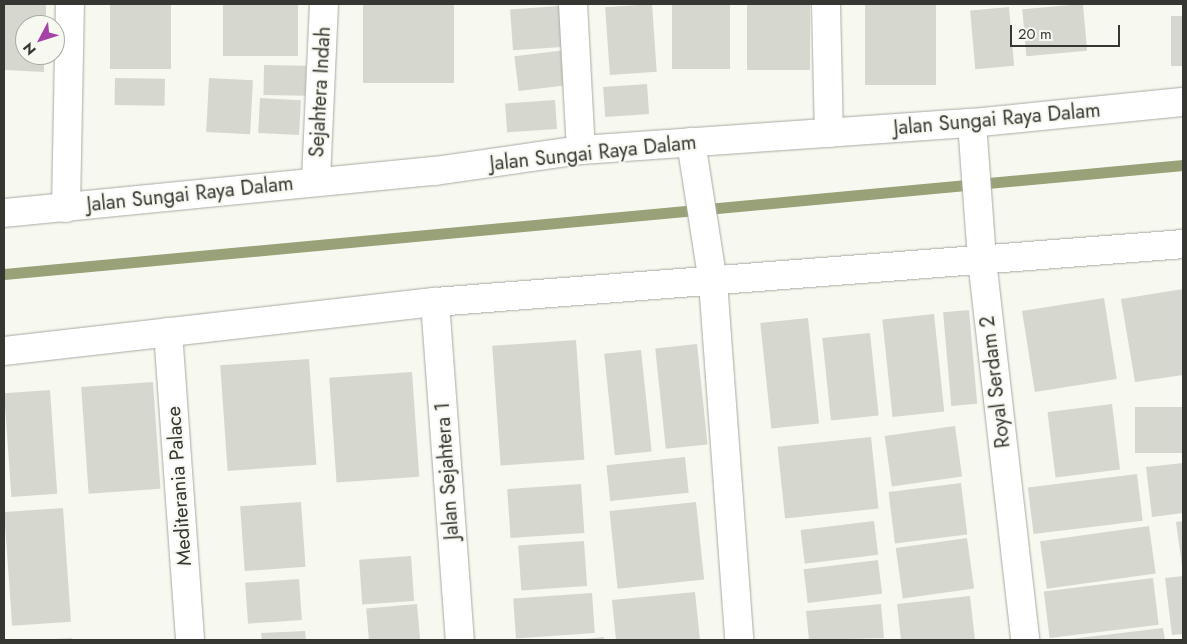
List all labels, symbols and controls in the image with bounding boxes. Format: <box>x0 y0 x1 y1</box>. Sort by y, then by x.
north arrow <box>15 15 65 65</box>
scale bar <box>1012 15 1122 47</box>
text: 20 m <box>1018 23 1052 45</box>
street label: Sejahtera Indah <box>305 26 335 158</box>
text: N <box>18 38 41 60</box>
street label: Jalan Sungai Raya Dalam <box>893 98 1101 140</box>
street label: Jalan Sungai Raya Dalam <box>489 130 697 176</box>
street label: Jalan Sungai Raya Dalam <box>86 171 294 217</box>
street label: Royal Serdam 2 <box>975 315 1015 449</box>
street label: Jalan Sejahtera 1 <box>430 401 464 541</box>
street label: Mediterania Palace <box>161 405 197 567</box>

